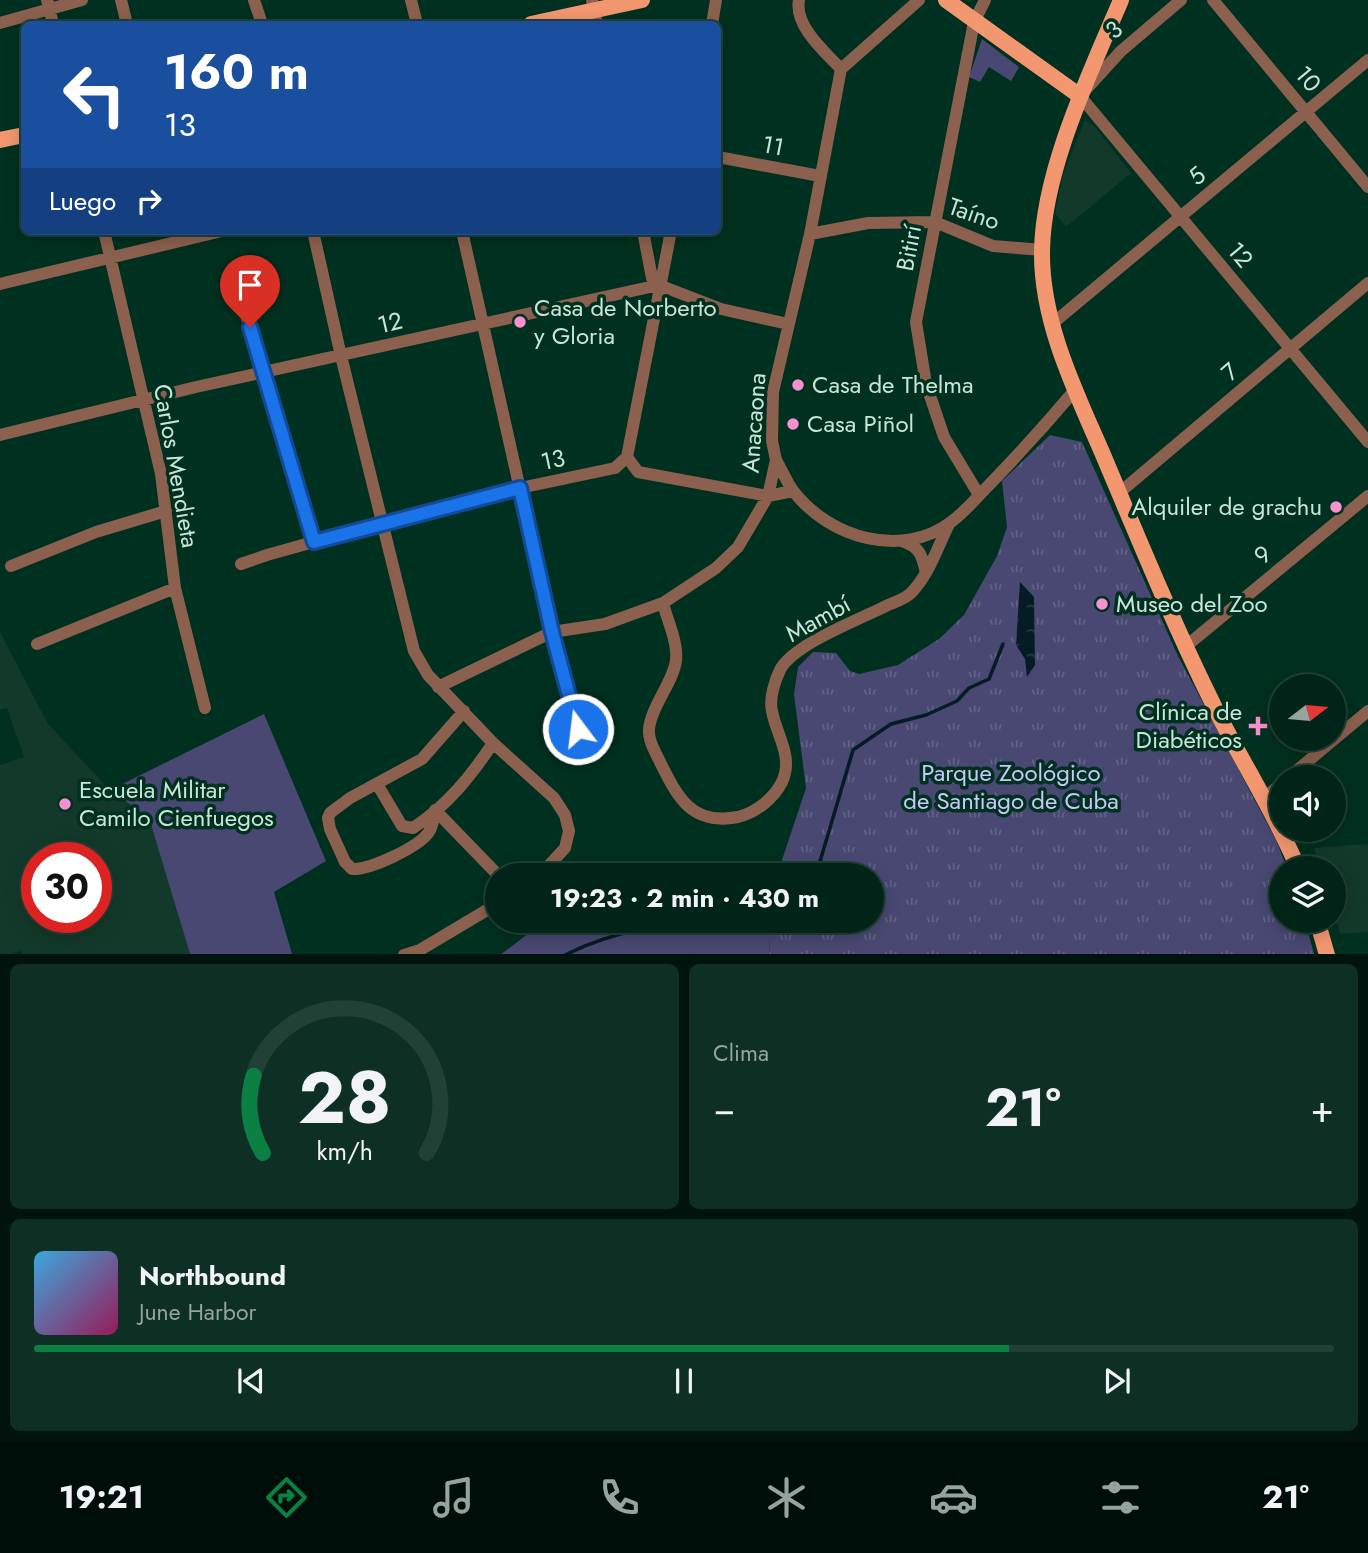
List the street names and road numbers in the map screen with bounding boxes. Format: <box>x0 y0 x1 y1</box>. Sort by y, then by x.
street label: 3 <box>1097 12 1130 47</box>
street label: 10 <box>1287 58 1330 100</box>
street label: 11 <box>759 126 787 165</box>
street label: 5 <box>1180 158 1213 193</box>
street label: Taíno <box>944 188 1005 239</box>
street label: Bitirí <box>887 221 930 274</box>
street label: 12 <box>1219 234 1262 275</box>
street label: 12 <box>374 303 406 342</box>
street label: 7 <box>1214 354 1246 389</box>
street label: Anacaona <box>733 372 774 474</box>
street label: Carlos Mendieta <box>145 381 208 551</box>
street label: 13 <box>538 440 568 479</box>
street label: 9 <box>1246 537 1279 572</box>
street label: Mambí <box>779 586 857 651</box>

